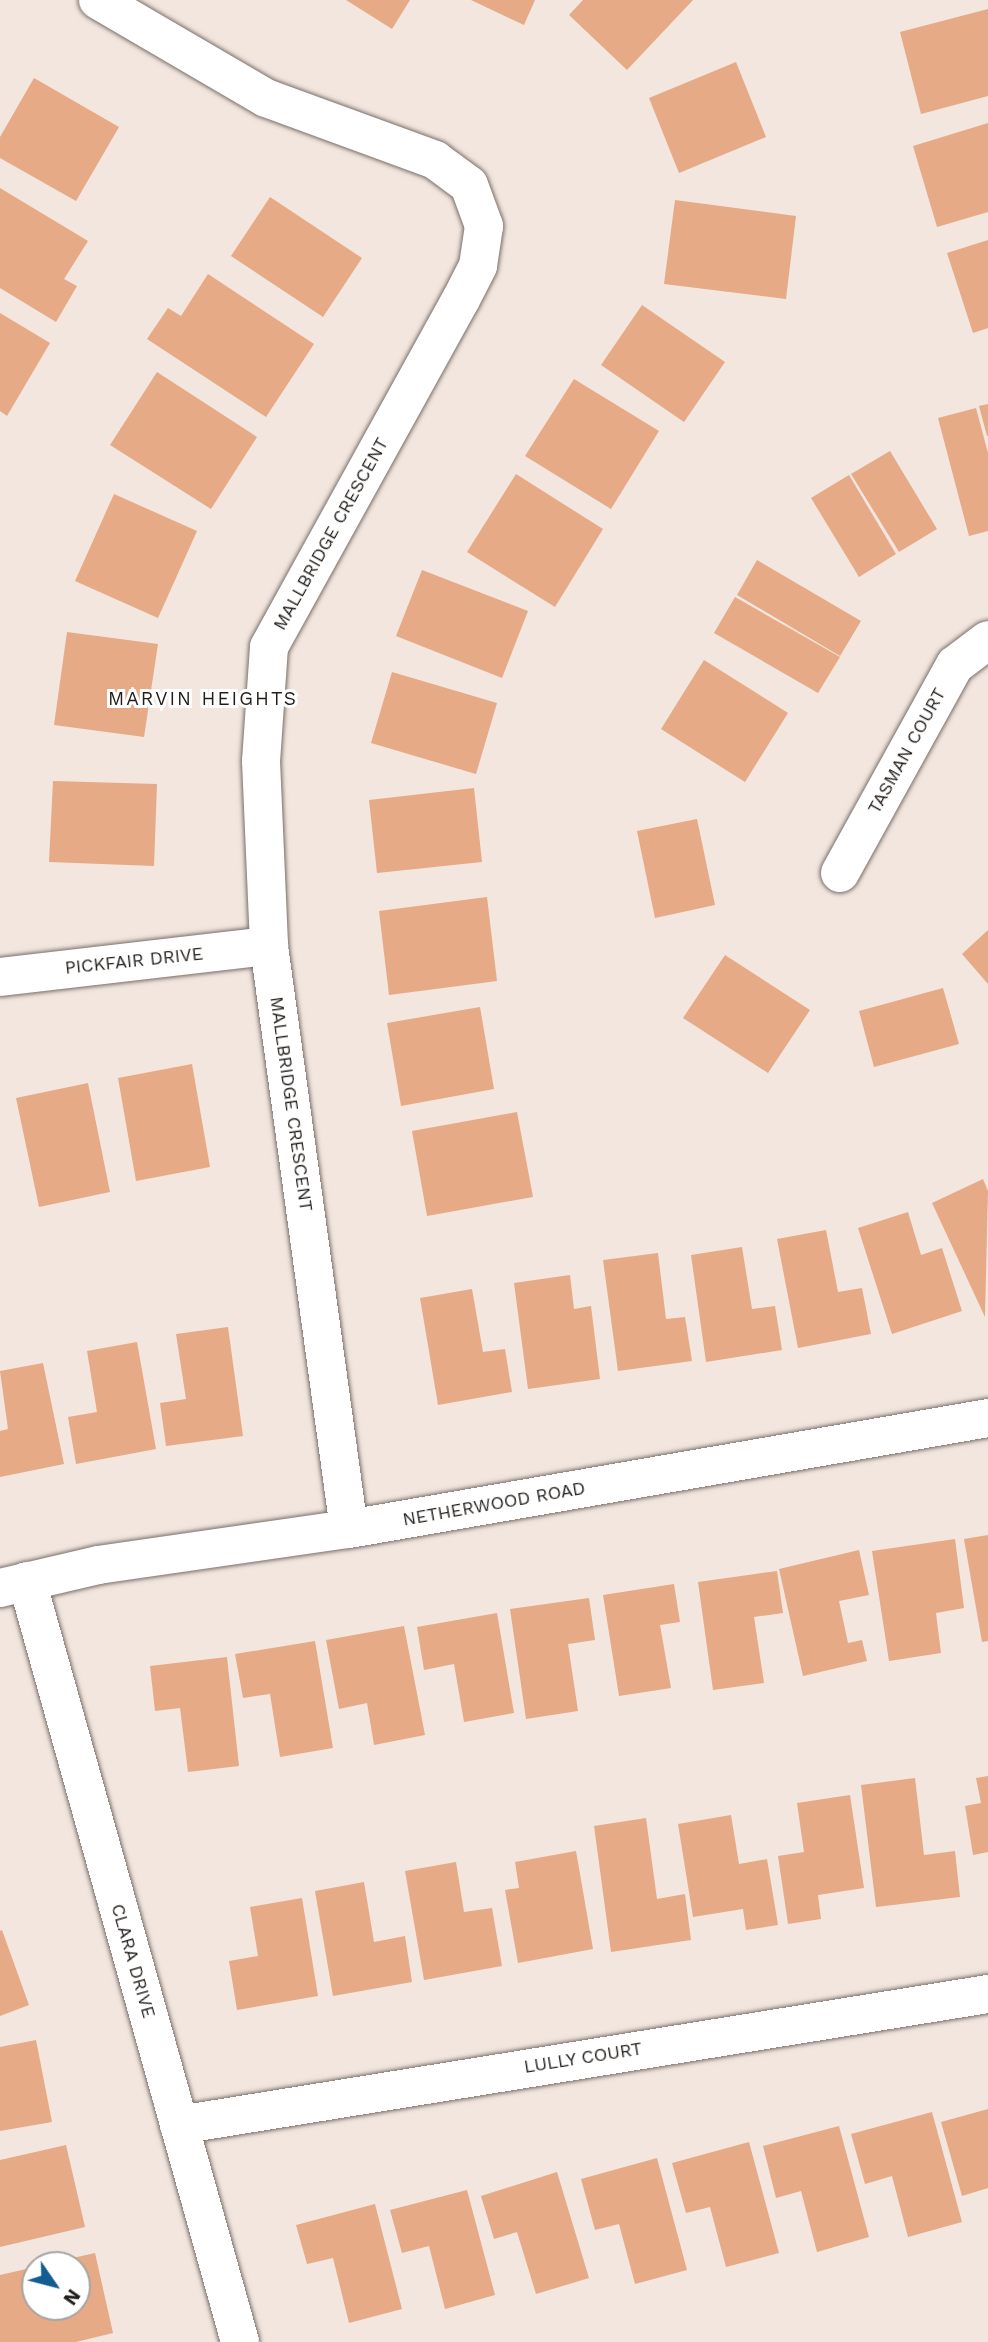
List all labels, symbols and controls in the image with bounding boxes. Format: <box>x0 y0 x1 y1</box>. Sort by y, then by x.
street label: MALLBRIDGE CRESCENT <box>269 434 393 634</box>
street label: TASMAN COURT <box>864 684 950 818</box>
district label: MARVIN HEIGHTS <box>110 688 296 710</box>
street label: PICKFAIR DRIVE <box>64 943 204 979</box>
street label: MALLBRIDGE CRESCENT <box>265 995 317 1213</box>
street label: NETHERWOOD ROAD <box>401 1477 587 1531</box>
street label: CLARA DRIVE <box>106 1901 160 2021</box>
street label: LULLY COURT <box>522 2038 644 2078</box>
north arrow <box>21 2251 91 2321</box>
text: N <box>59 2285 85 2310</box>

